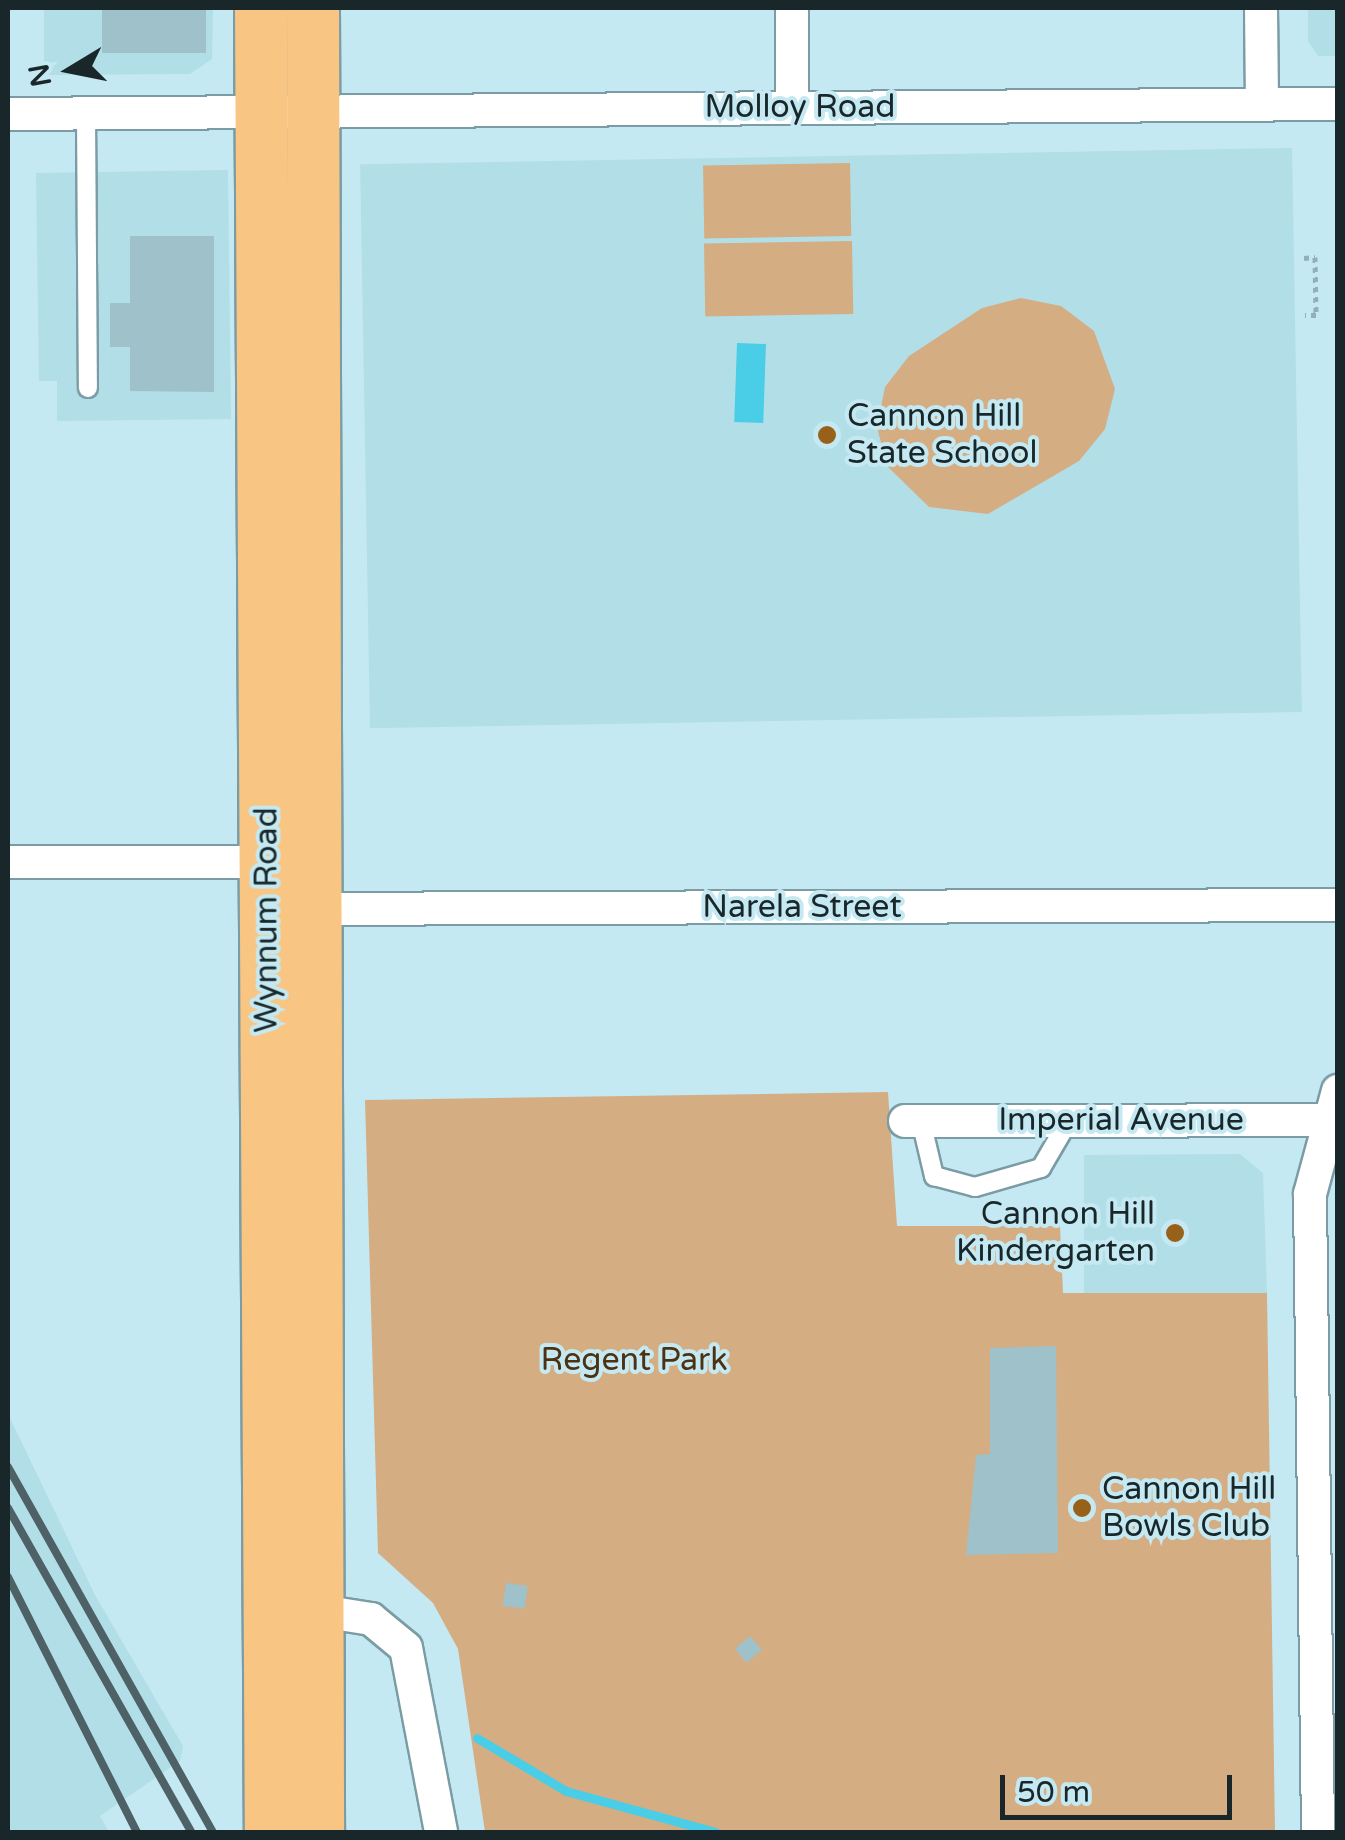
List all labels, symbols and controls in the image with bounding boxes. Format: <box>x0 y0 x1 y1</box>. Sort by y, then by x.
north arrow <box>20 20 120 120</box>
text: N <box>22 61 59 89</box>
street label: Molloy Road <box>704 88 896 126</box>
place label: Cannon Hill State School <box>847 398 1037 473</box>
marker: Cannon Hill State School <box>816 424 838 446</box>
street label: Wynnum Road <box>248 807 286 1033</box>
street label: Narela Street <box>702 888 902 926</box>
street label: Imperial Avenue <box>998 1101 1244 1139</box>
place label: Cannon Hill Kindergarten <box>956 1196 1155 1271</box>
marker: Cannon Hill Kindergarten <box>1164 1222 1186 1244</box>
park label: Regent Park <box>540 1341 728 1379</box>
place label: Cannon Hill Bowls Club <box>1102 1471 1276 1546</box>
marker: Cannon Hill Bowls Club <box>1071 1497 1093 1519</box>
scale bar <box>1005 1755 1238 1817</box>
text: 50 m <box>1017 1774 1090 1811</box>

